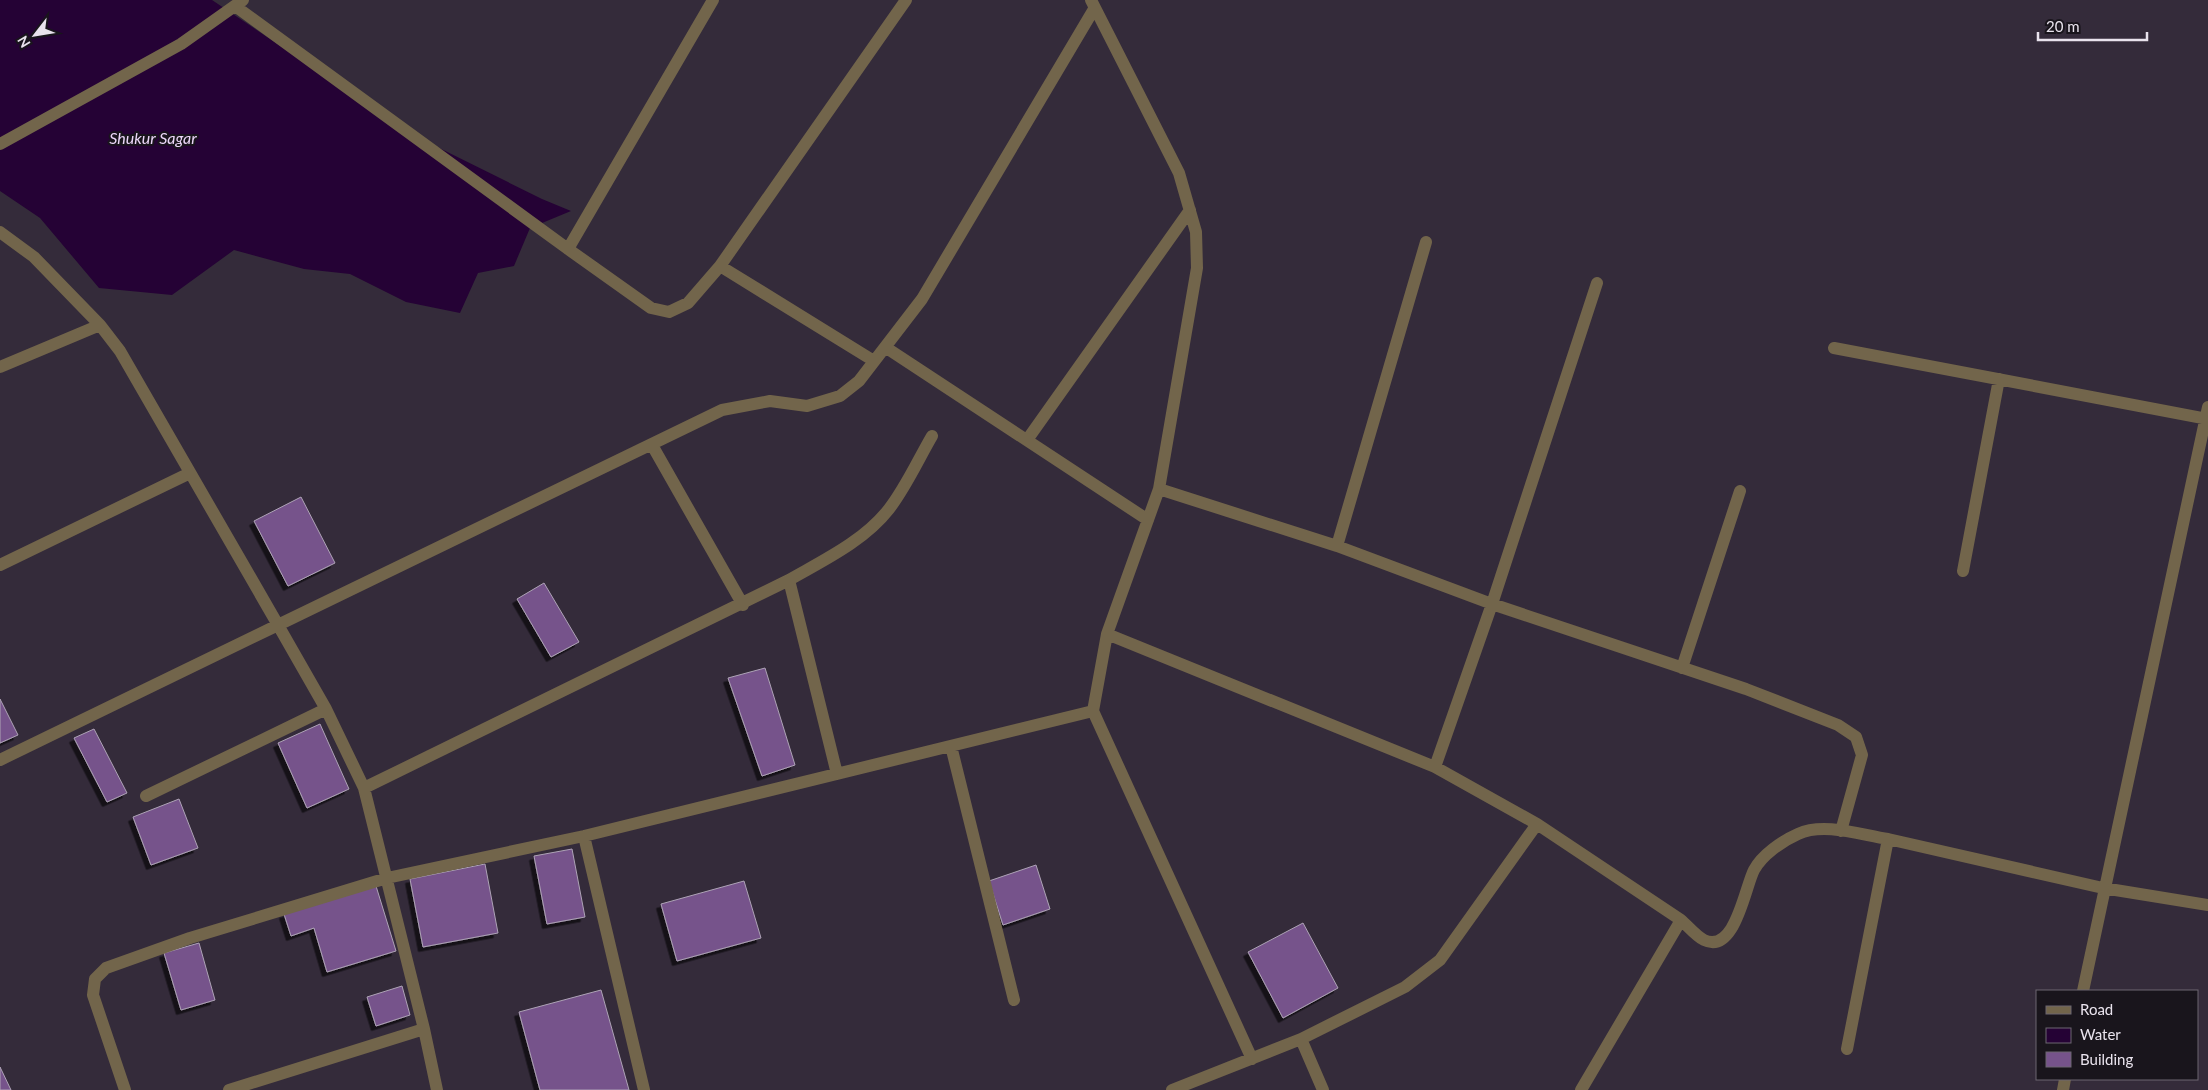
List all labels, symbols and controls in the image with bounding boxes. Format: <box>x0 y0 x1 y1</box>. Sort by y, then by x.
north arrow <box>10 10 60 60</box>
scale bar <box>2038 10 2147 42</box>
text: 20 m <box>2046 17 2080 35</box>
text: N <box>13 33 33 51</box>
water label: Shukur Sagar <box>109 128 197 147</box>
legend <box>2036 990 2198 1080</box>
text: Road <box>2080 1000 2113 1018</box>
text: Water <box>2080 1025 2121 1043</box>
text: Building <box>2080 1050 2133 1068</box>

